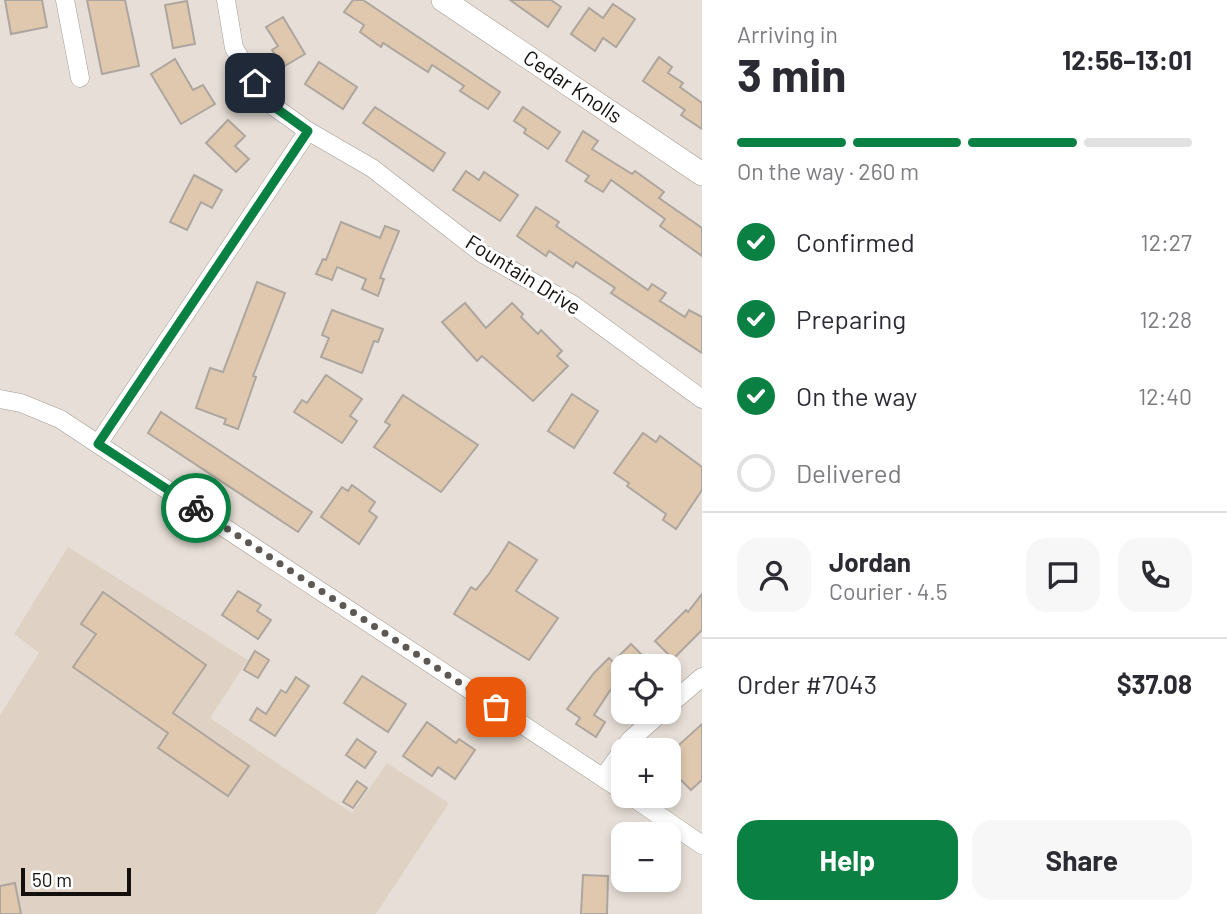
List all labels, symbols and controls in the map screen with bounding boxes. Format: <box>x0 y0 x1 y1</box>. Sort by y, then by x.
text: Arriving in <box>737 20 838 48</box>
street label: Cedar Knolls <box>519 44 627 128</box>
text: 12:56–13:01 <box>1062 44 1192 75</box>
text: 3 min <box>737 46 846 101</box>
pin <box>225 53 285 113</box>
icon: home <box>236 64 274 102</box>
text: On the way · 260 m <box>737 157 919 185</box>
icon: check <box>737 223 775 261</box>
text: Confirmed <box>796 226 915 257</box>
street label: Fountain Drive <box>462 228 586 319</box>
text: 12:27 <box>1141 228 1192 256</box>
icon: check <box>737 300 775 338</box>
text: Preparing <box>796 303 906 334</box>
text: 12:28 <box>1140 305 1192 333</box>
icon: check <box>737 377 775 415</box>
text: On the way <box>796 380 917 411</box>
text: 12:40 <box>1138 382 1192 410</box>
text: Delivered <box>796 457 902 488</box>
courier <box>161 473 231 543</box>
icon: bike <box>177 489 215 527</box>
button: person <box>737 538 811 612</box>
button: chat <box>1026 538 1100 612</box>
button: phone <box>1118 538 1192 612</box>
text: Jordan <box>829 546 911 577</box>
text: Courier · 4.5 <box>829 577 948 605</box>
map controls <box>611 654 681 892</box>
button: locate <box>611 654 681 724</box>
text: Order #7043 <box>737 668 877 699</box>
text: $37.08 <box>1117 668 1192 699</box>
pin <box>466 677 526 737</box>
icon: bag <box>477 688 515 726</box>
button: + <box>611 738 681 808</box>
button: Help <box>737 820 958 900</box>
button: Share <box>972 820 1192 900</box>
button: − <box>611 822 681 892</box>
scale bar <box>21 865 131 897</box>
text: 50 m <box>32 868 72 891</box>

